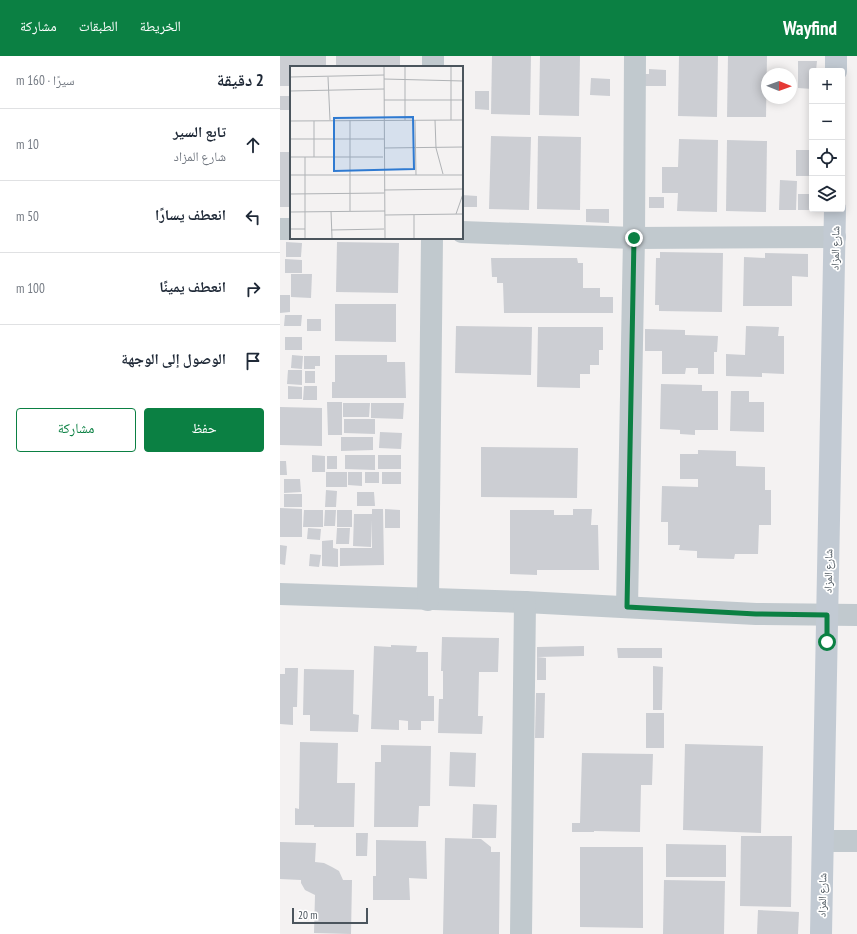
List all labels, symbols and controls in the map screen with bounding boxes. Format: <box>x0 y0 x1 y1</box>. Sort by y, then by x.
text: Wayfind <box>783 16 837 40</box>
text: مشاركة <box>20 17 57 35</box>
text: الطبقات <box>79 17 118 35</box>
text: الخريطة <box>140 17 181 35</box>
inset map <box>290 66 463 239</box>
north arrow <box>761 68 797 104</box>
map controls <box>809 68 845 212</box>
button: + <box>809 68 845 104</box>
text: 2 دقيقة <box>217 69 264 91</box>
text: سيرًا · 160 m <box>16 72 75 89</box>
button: − <box>809 104 845 140</box>
text: تابع السير <box>173 122 226 141</box>
icon: ahead <box>242 134 264 156</box>
text: 10 m <box>16 136 39 153</box>
button: locate <box>809 140 845 176</box>
text: شارع المزاد <box>174 148 226 165</box>
button: layers <box>809 176 845 212</box>
text: انعطف يسارًا <box>155 205 226 224</box>
icon: left <box>242 206 264 228</box>
text: 50 m <box>16 208 39 225</box>
street label: شارع المزاد <box>828 226 842 270</box>
route end <box>625 229 643 247</box>
text: انعطف يمينًا <box>159 277 226 296</box>
icon: right <box>242 278 264 300</box>
text: 100 m <box>16 280 45 297</box>
text: الوصول إلى الوجهة <box>121 349 226 368</box>
icon: arrive <box>242 350 264 372</box>
button: مشاركة <box>16 408 136 452</box>
button: حفظ <box>144 408 264 452</box>
street label: شارع المزاد <box>821 549 835 593</box>
route start <box>818 633 836 651</box>
street label: شارع المزاد <box>815 873 829 917</box>
scale bar <box>292 906 368 925</box>
text: 20 m <box>298 908 317 922</box>

